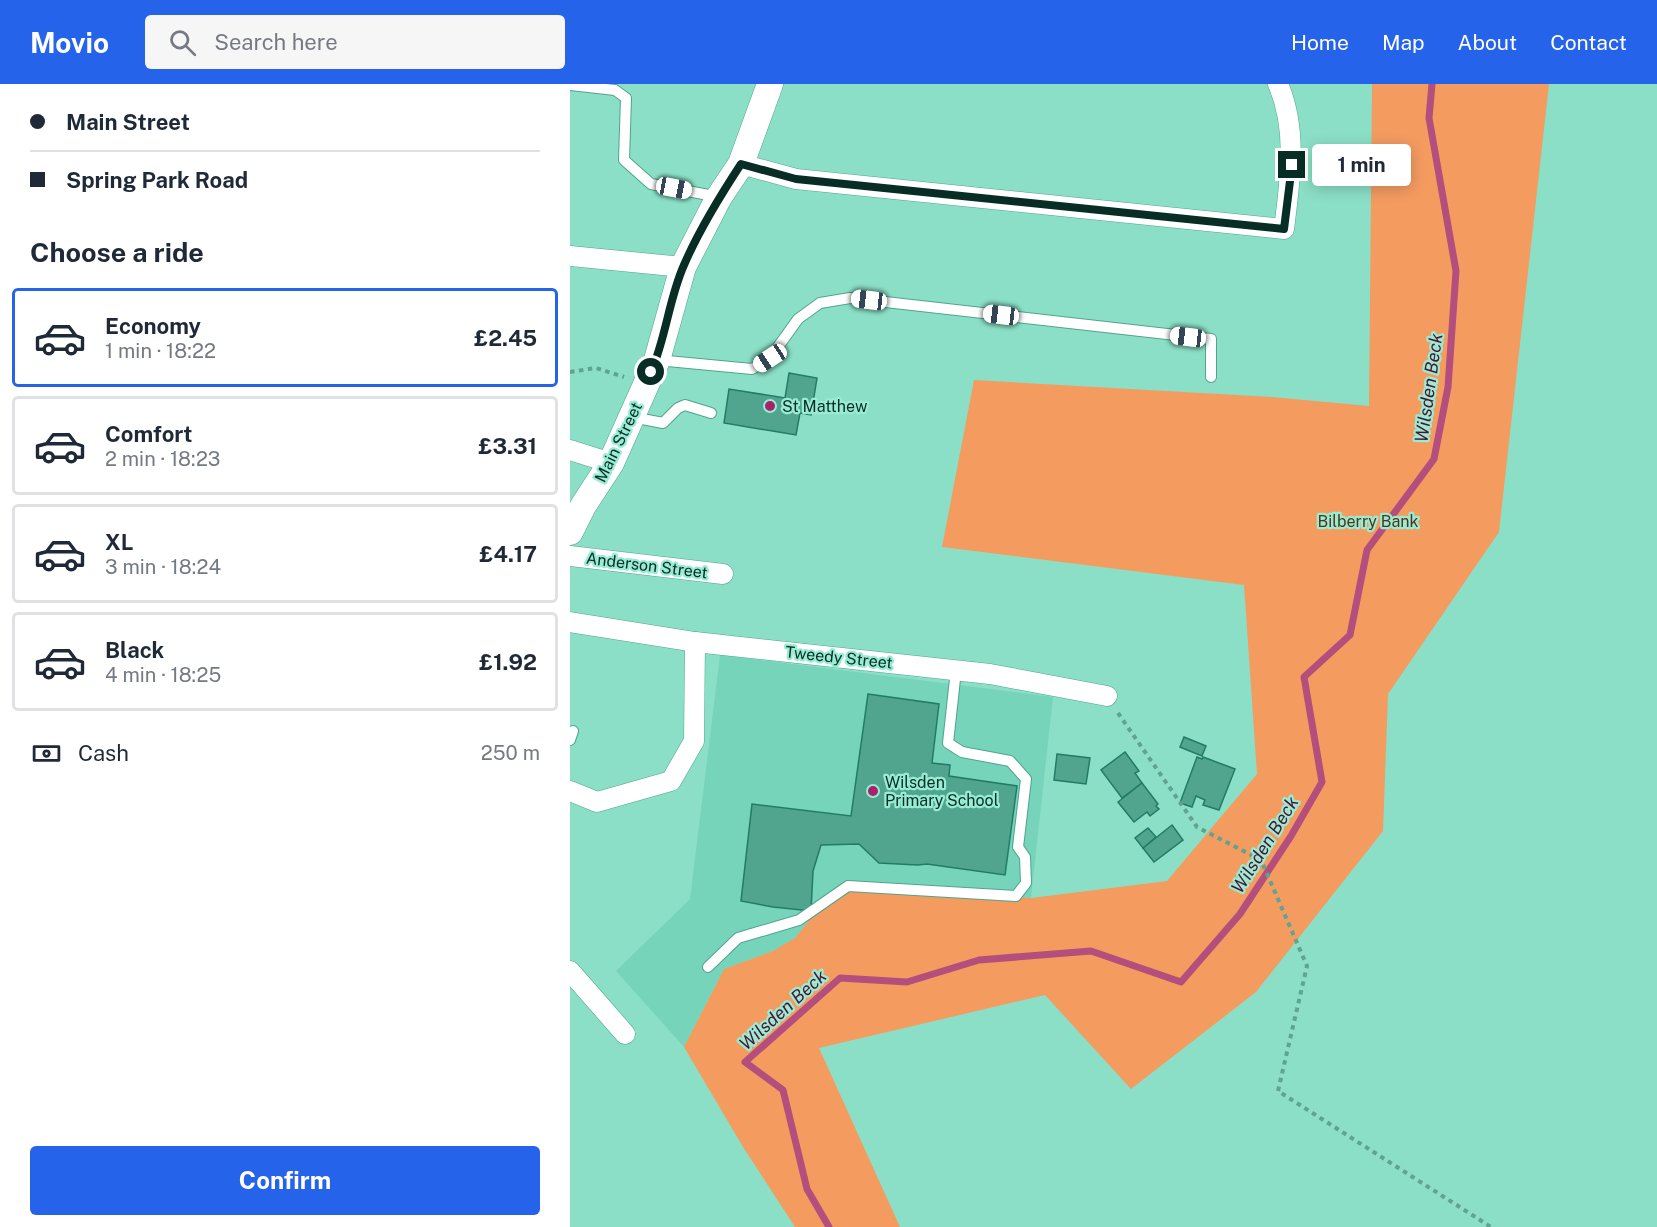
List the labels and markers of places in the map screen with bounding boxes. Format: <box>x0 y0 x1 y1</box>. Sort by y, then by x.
place label: St Matthew <box>782 397 868 416</box>
marker: St Matthew <box>763 399 777 413</box>
place label: Wilsden Primary School <box>885 773 999 810</box>
marker: Wilsden Primary School <box>866 784 880 798</box>

